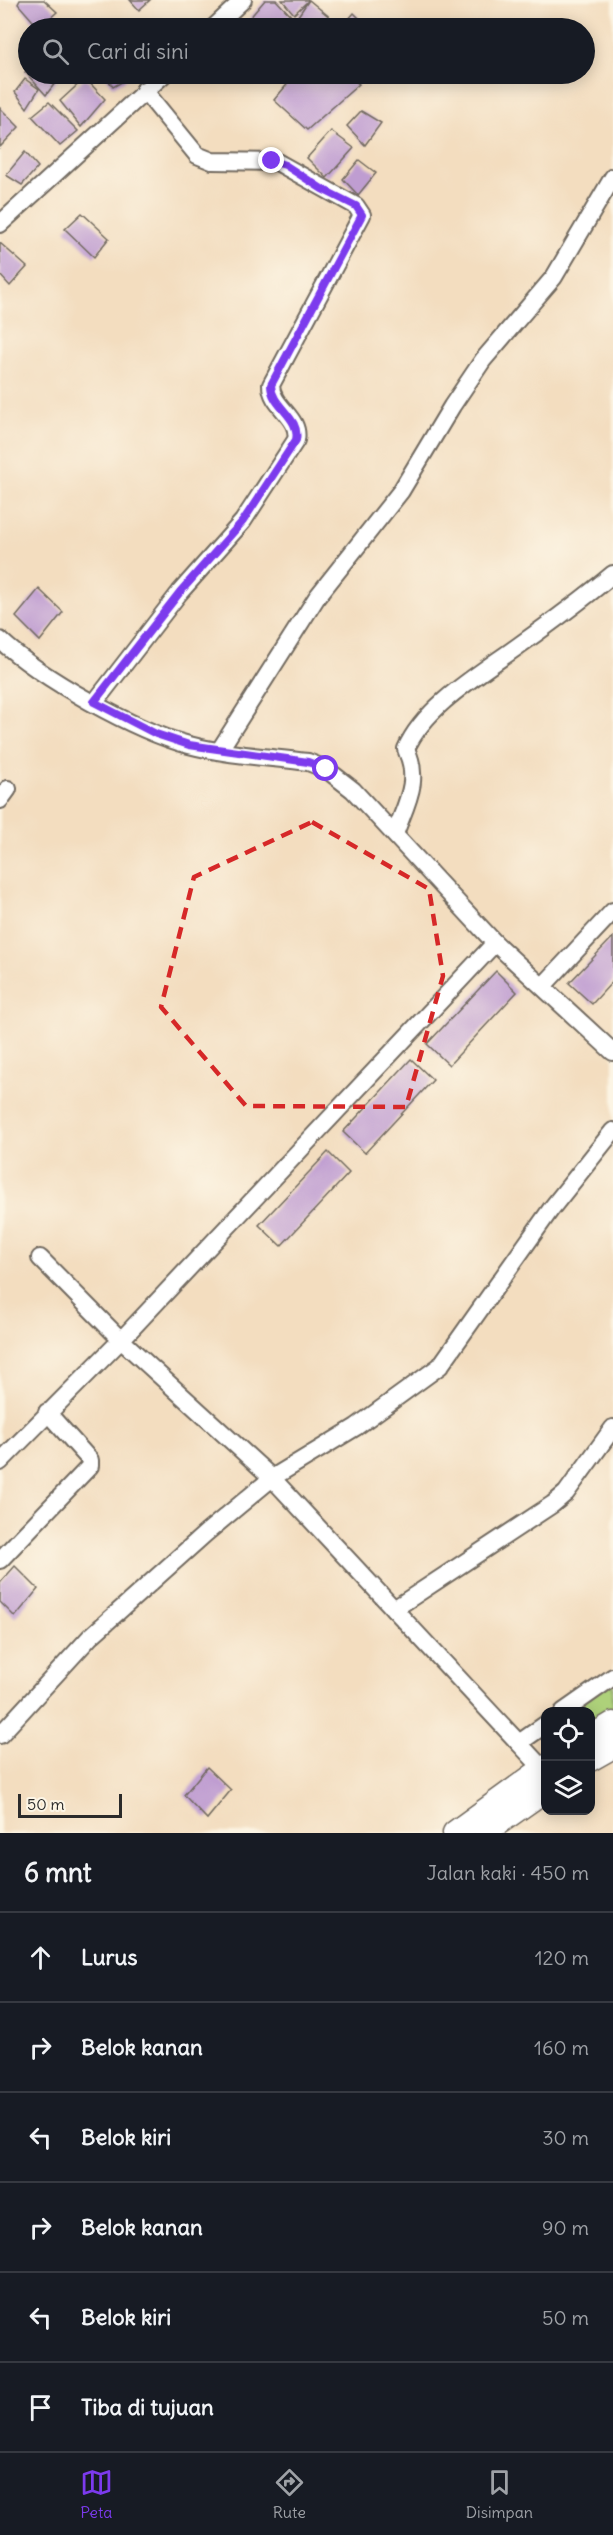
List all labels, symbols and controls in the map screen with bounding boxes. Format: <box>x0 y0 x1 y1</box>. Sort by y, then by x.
search box <box>18 18 595 84</box>
icon: search <box>39 35 72 68</box>
text: Cari di sini <box>87 37 189 65</box>
route end <box>258 147 284 173</box>
route start <box>312 755 338 781</box>
map controls <box>541 1707 595 1815</box>
button: locate <box>541 1707 595 1761</box>
button: layers <box>541 1761 595 1815</box>
scale bar <box>18 1791 122 1818</box>
text: 50 m <box>27 1794 65 1814</box>
text: 6 mnt <box>24 1856 92 1889</box>
text: Jalan kaki · 450 m <box>427 1860 589 1885</box>
icon: ahead <box>24 1941 57 1974</box>
text: Lurus <box>81 1943 137 1971</box>
text: 120 m <box>535 1945 589 1970</box>
icon: right <box>24 2031 57 2064</box>
text: Belok kanan <box>81 2033 203 2061</box>
text: 160 m <box>534 2035 589 2060</box>
icon: left <box>24 2121 57 2154</box>
text: Belok kiri <box>81 2123 171 2151</box>
text: 30 m <box>542 2125 589 2150</box>
icon: right <box>24 2211 57 2244</box>
text: Belok kanan <box>81 2213 203 2241</box>
text: 90 m <box>542 2215 589 2240</box>
icon: left <box>24 2301 57 2334</box>
text: Belok kiri <box>81 2303 171 2331</box>
text: 50 m <box>542 2305 589 2330</box>
icon: arrive <box>24 2391 57 2424</box>
text: Tiba di tujuan <box>81 2393 214 2421</box>
tab: Peta <box>80 2466 113 2522</box>
tab: Rute <box>273 2466 306 2522</box>
tab: Disimpan <box>466 2466 533 2522</box>

